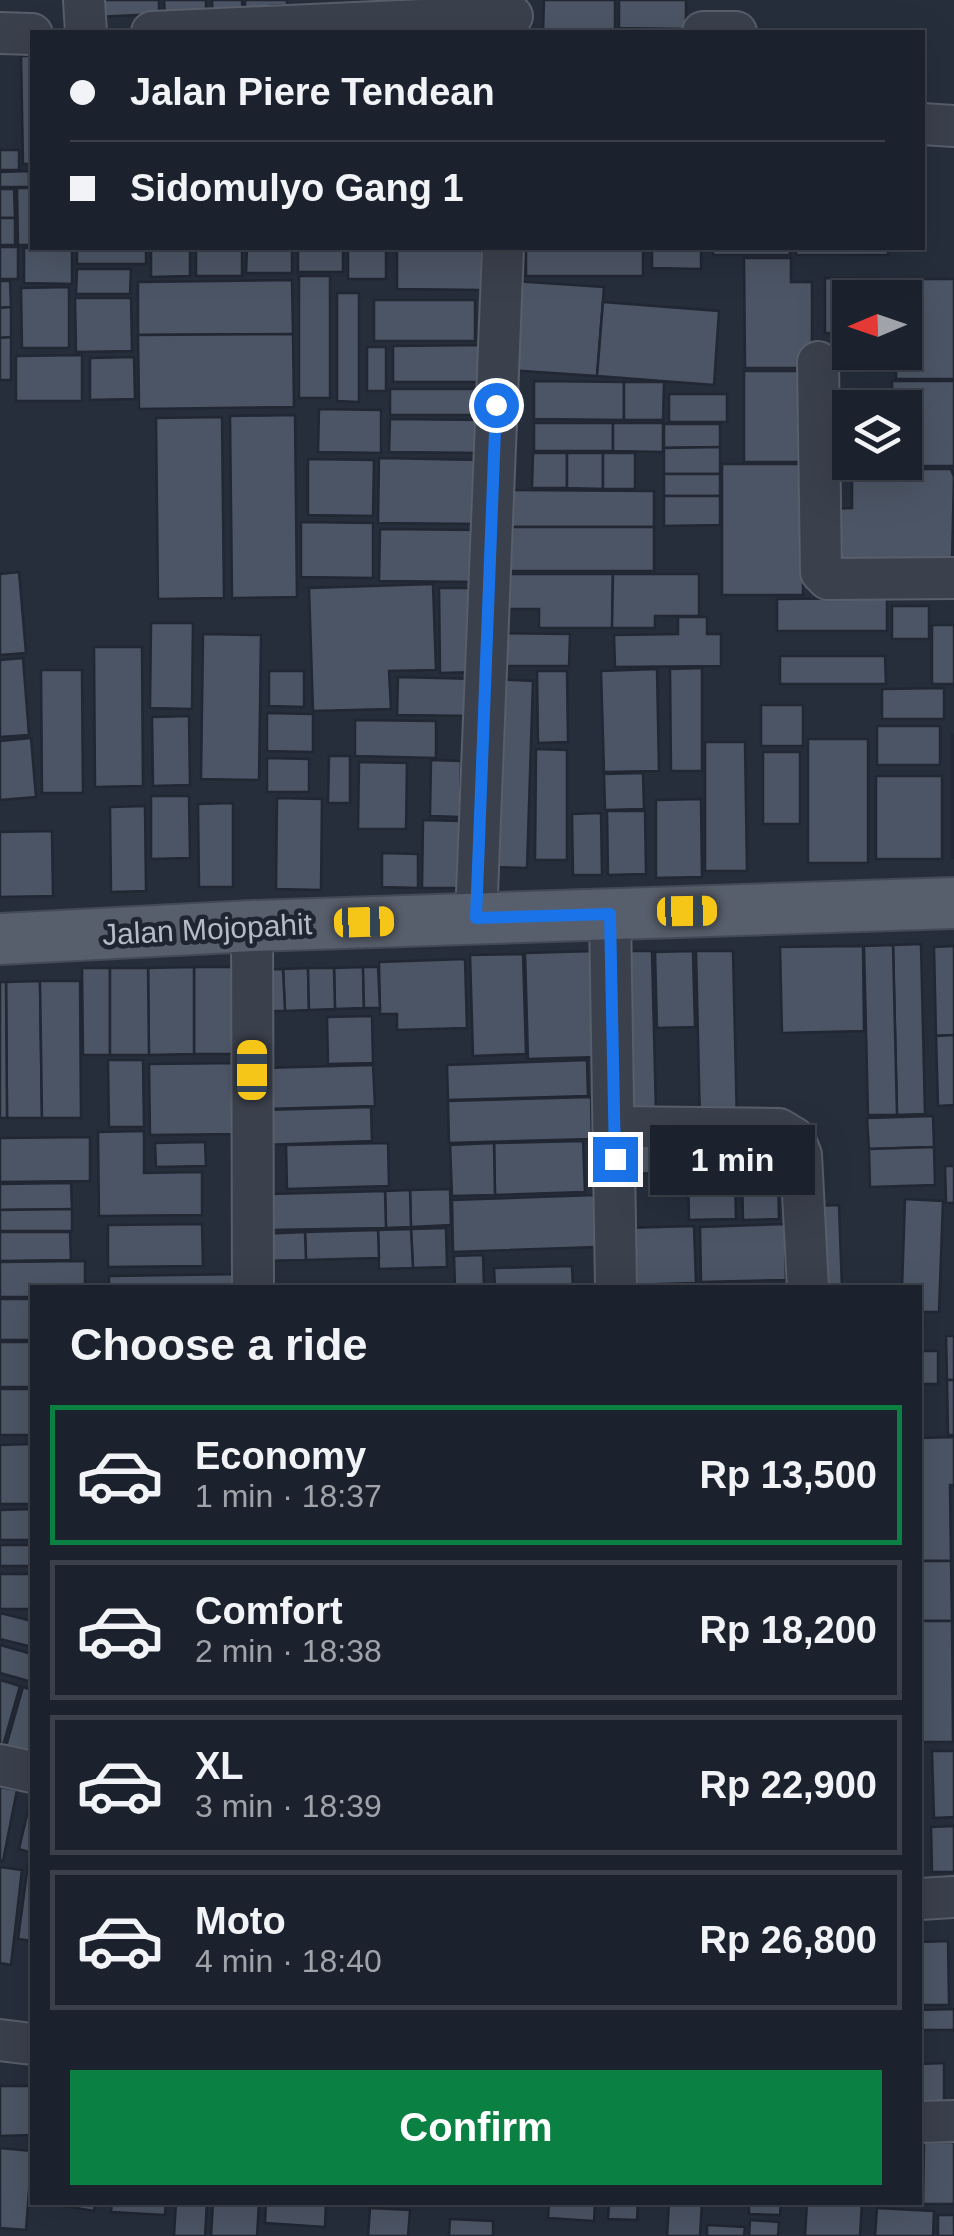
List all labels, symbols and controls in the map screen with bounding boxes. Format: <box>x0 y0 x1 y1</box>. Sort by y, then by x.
text: Jalan Piere Tendean <box>130 71 495 113</box>
text: Sidomulyo Gang 1 <box>130 167 464 209</box>
north arrow <box>832 280 922 370</box>
map controls <box>832 280 922 480</box>
route start <box>474 383 519 428</box>
button: layers <box>832 390 922 480</box>
car <box>657 895 717 927</box>
car <box>333 906 395 938</box>
street label: Jalan Mojopahit <box>101 907 313 951</box>
car <box>237 1040 267 1100</box>
callout: 1 min <box>650 1124 815 1194</box>
route end <box>593 1137 638 1182</box>
text: 1 min <box>691 1142 774 1178</box>
text: Choose a ride <box>70 1319 368 1370</box>
icon: car <box>75 1430 165 1520</box>
text: Economy <box>195 1435 366 1477</box>
text: Rp 13,500 <box>700 1454 877 1496</box>
text: 1 min · 18:37 <box>195 1478 382 1514</box>
icon: car <box>75 1585 165 1675</box>
text: Comfort <box>195 1590 343 1632</box>
text: Rp 18,200 <box>700 1609 877 1651</box>
text: 2 min · 18:38 <box>195 1633 382 1669</box>
icon: car <box>75 1740 165 1830</box>
text: XL <box>195 1745 244 1787</box>
text: Rp 22,900 <box>700 1764 877 1806</box>
text: 3 min · 18:39 <box>195 1788 382 1824</box>
icon: car <box>75 1895 165 1985</box>
text: Moto <box>195 1900 286 1942</box>
text: Rp 26,800 <box>700 1919 877 1961</box>
text: 4 min · 18:40 <box>195 1943 382 1979</box>
button: Confirm <box>70 2070 882 2185</box>

